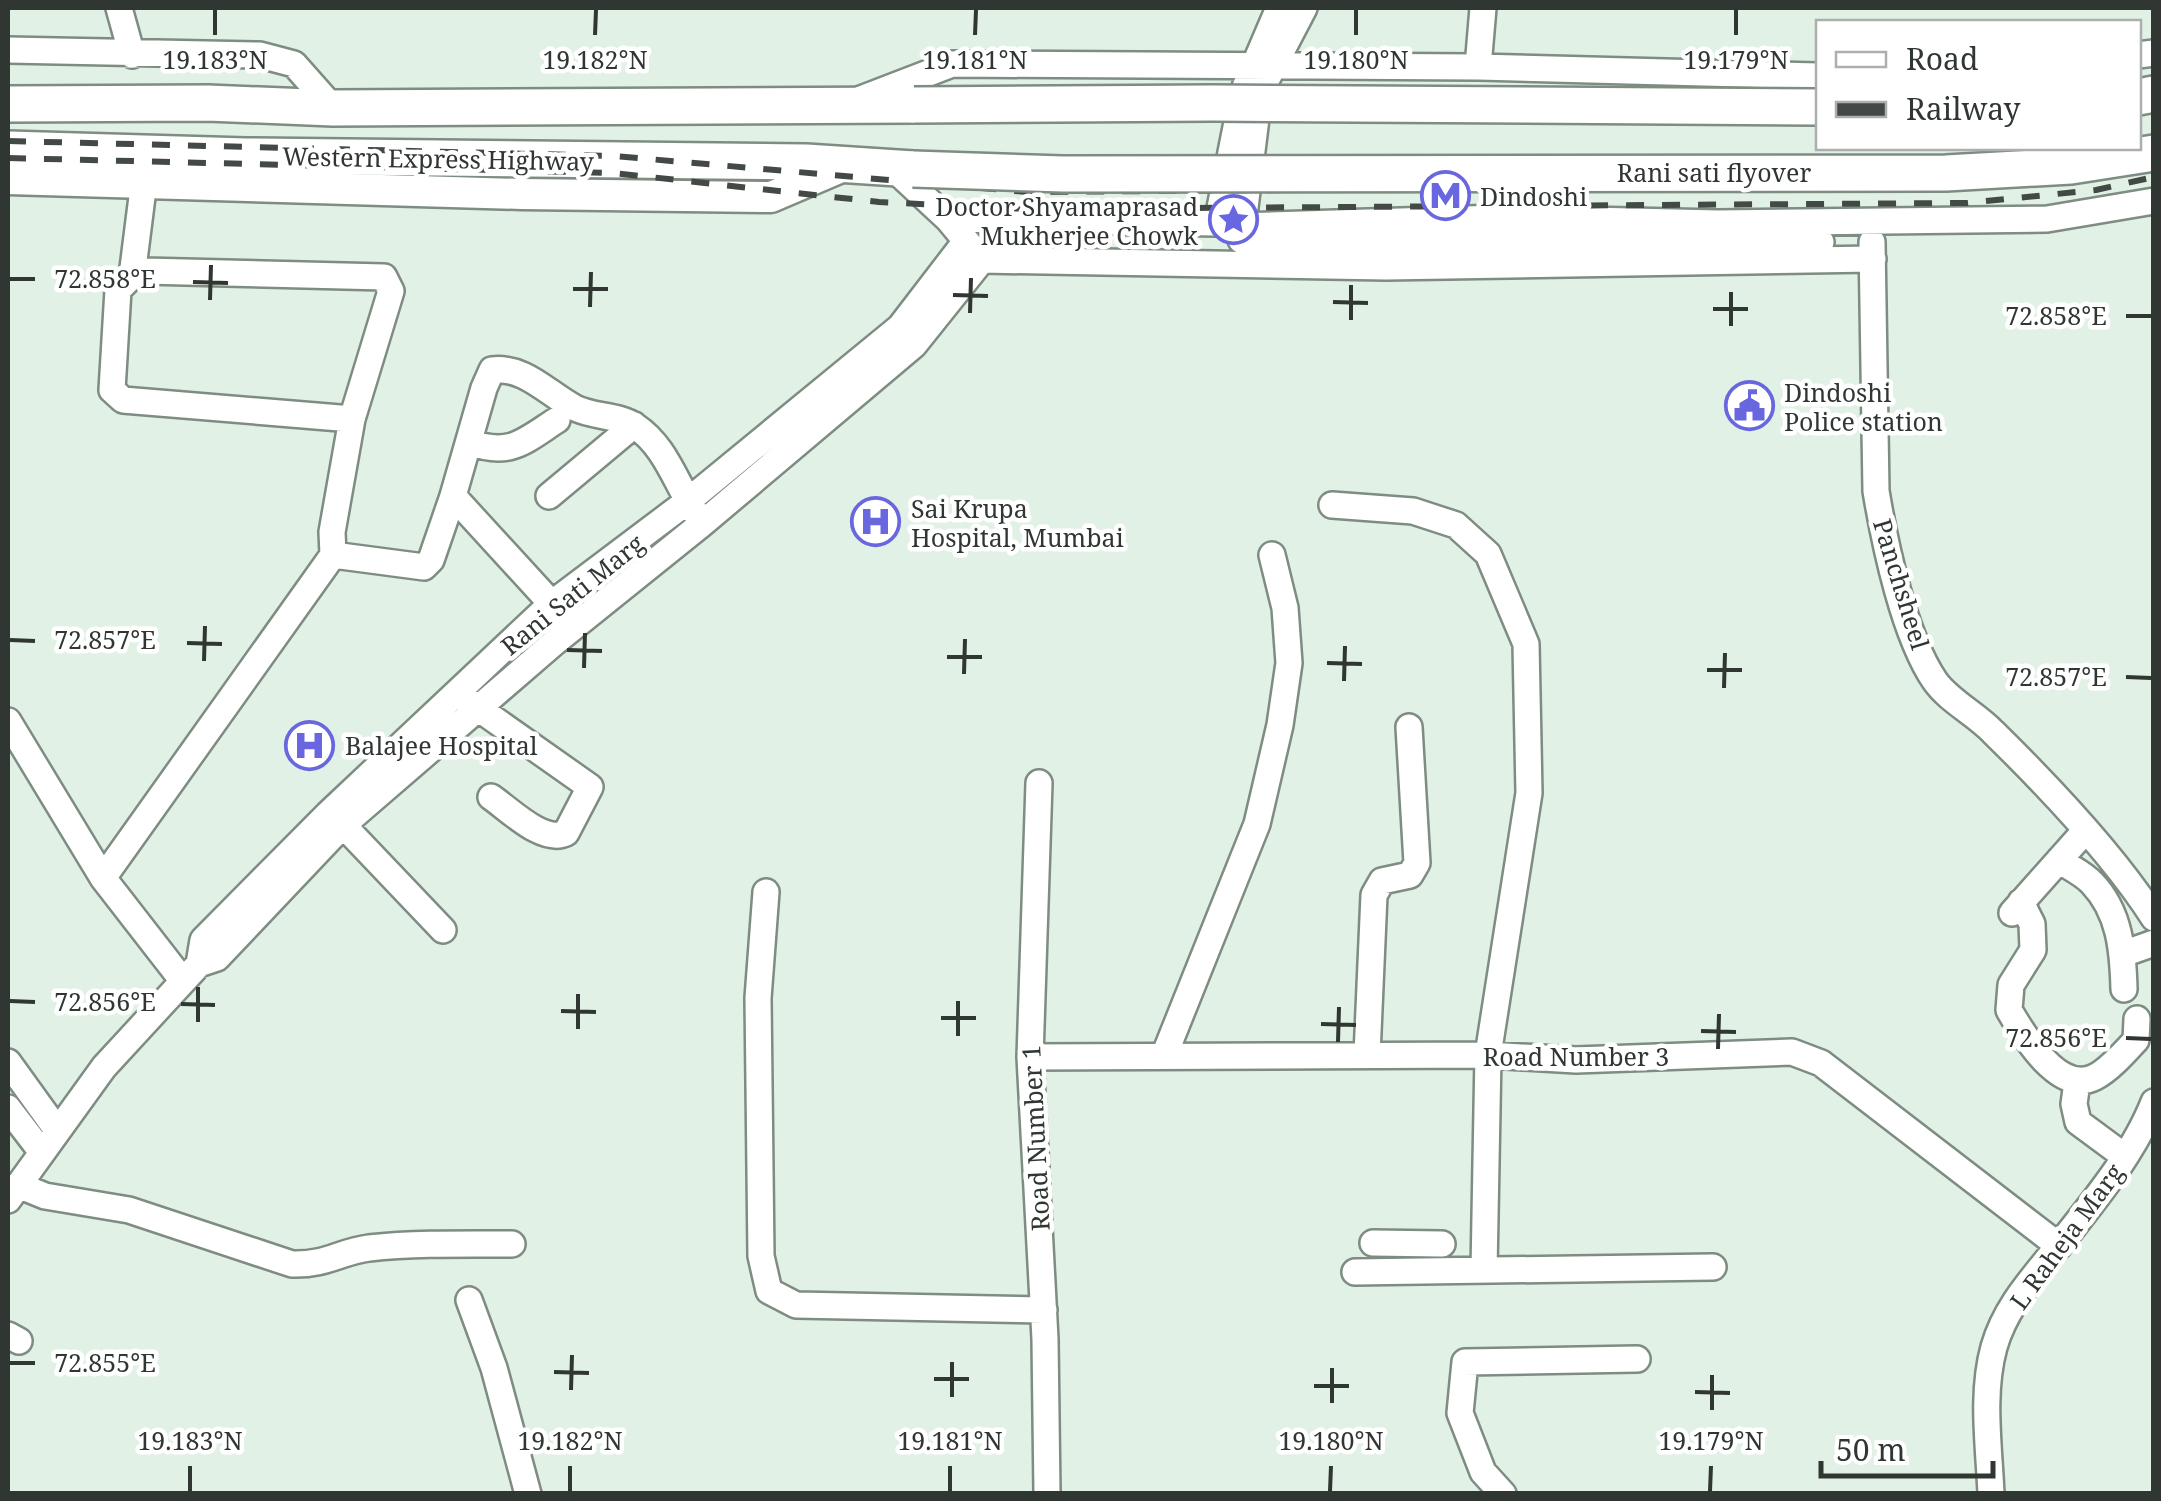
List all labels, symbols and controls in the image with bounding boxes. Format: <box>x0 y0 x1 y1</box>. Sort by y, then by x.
legend <box>1816 20 2141 150</box>
text: Road <box>1906 38 1978 79</box>
text: 19.183°N <box>162 42 268 76</box>
text: 19.182°N <box>542 42 648 76</box>
text: 19.181°N <box>922 42 1028 76</box>
text: 19.180°N <box>1303 42 1409 76</box>
text: 19.179°N <box>1683 42 1789 76</box>
text: Railway <box>1906 88 2021 129</box>
street label: Western Express Highway <box>282 138 595 178</box>
street label: Rani sati flyover <box>1617 155 1811 189</box>
metro station icon: Dindoshi <box>1419 170 1471 222</box>
place label: Dindoshi <box>1480 179 1587 213</box>
place label: Doctor Shyamaprasad Mukherjee Chowk <box>935 189 1198 252</box>
place icon: Doctor Shyamaprasad Mukherjee Chowk <box>1207 194 1259 246</box>
text: 72.858°E <box>54 261 156 295</box>
text: 72.858°E <box>2005 298 2107 332</box>
place label: Dindoshi Police station <box>1784 375 1943 438</box>
public building icon: Dindoshi Police station <box>1723 380 1775 432</box>
place label: Sai Krupa Hospital, Mumbai <box>911 491 1124 554</box>
hospital icon: Sai Krupa Hospital, Mumbai <box>850 496 902 548</box>
street label: Panchsheel <box>1866 514 1938 654</box>
street label: Rani Sati Marg <box>493 525 651 662</box>
text: 72.857°E <box>54 622 156 656</box>
text: 72.857°E <box>2005 659 2107 693</box>
hospital icon: Balajee Hospital <box>284 719 336 771</box>
place label: Balajee Hospital <box>345 728 538 762</box>
text: 72.856°E <box>54 984 156 1018</box>
text: 72.856°E <box>2005 1020 2107 1054</box>
street label: Road Number 3 <box>1483 1039 1669 1073</box>
street label: Road Number 1 <box>1013 1044 1057 1232</box>
street label: L Raheja Marg <box>2002 1156 2131 1316</box>
text: 72.855°E <box>54 1345 156 1379</box>
scale bar <box>1821 1416 1994 1478</box>
text: 19.183°N <box>137 1423 243 1457</box>
text: 19.182°N <box>517 1423 623 1457</box>
text: 19.181°N <box>897 1423 1003 1457</box>
text: 19.180°N <box>1278 1423 1384 1457</box>
text: 19.179°N <box>1658 1423 1764 1457</box>
text: 50 m <box>1836 1429 1906 1470</box>

